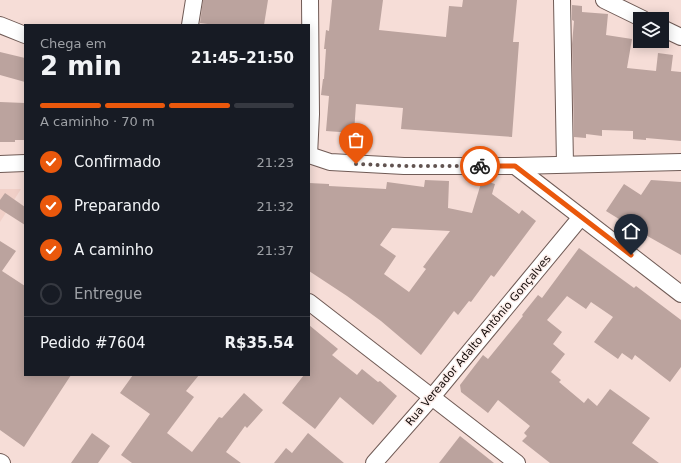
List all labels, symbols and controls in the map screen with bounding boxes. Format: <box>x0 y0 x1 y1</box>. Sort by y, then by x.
map controls <box>633 12 669 48</box>
button: layers <box>633 12 669 48</box>
text: Chega em <box>40 36 106 51</box>
text: 21:45–21:50 <box>191 49 294 67</box>
text: 2 min <box>40 51 122 81</box>
text: A caminho · 70 m <box>40 114 155 129</box>
pin <box>339 123 373 164</box>
icon: bag <box>345 129 367 151</box>
courier <box>460 146 500 186</box>
icon: check <box>40 151 62 173</box>
text: Confirmado <box>74 153 161 171</box>
text: 21:23 <box>257 155 294 170</box>
icon: bike <box>469 155 491 177</box>
icon: check <box>40 195 62 217</box>
text: Preparando <box>74 197 160 215</box>
text: 21:32 <box>257 199 294 214</box>
pin <box>614 214 648 255</box>
icon: home <box>620 220 642 242</box>
icon: check <box>40 239 62 261</box>
text: A caminho <box>74 241 153 259</box>
text: 21:37 <box>257 243 294 258</box>
street label: Rua Vereador Adalto Antônio Gonçalves <box>403 252 554 428</box>
text: Entregue <box>74 285 142 303</box>
text: Pedido #7604 <box>40 334 146 352</box>
text: R$35.54 <box>225 334 294 352</box>

